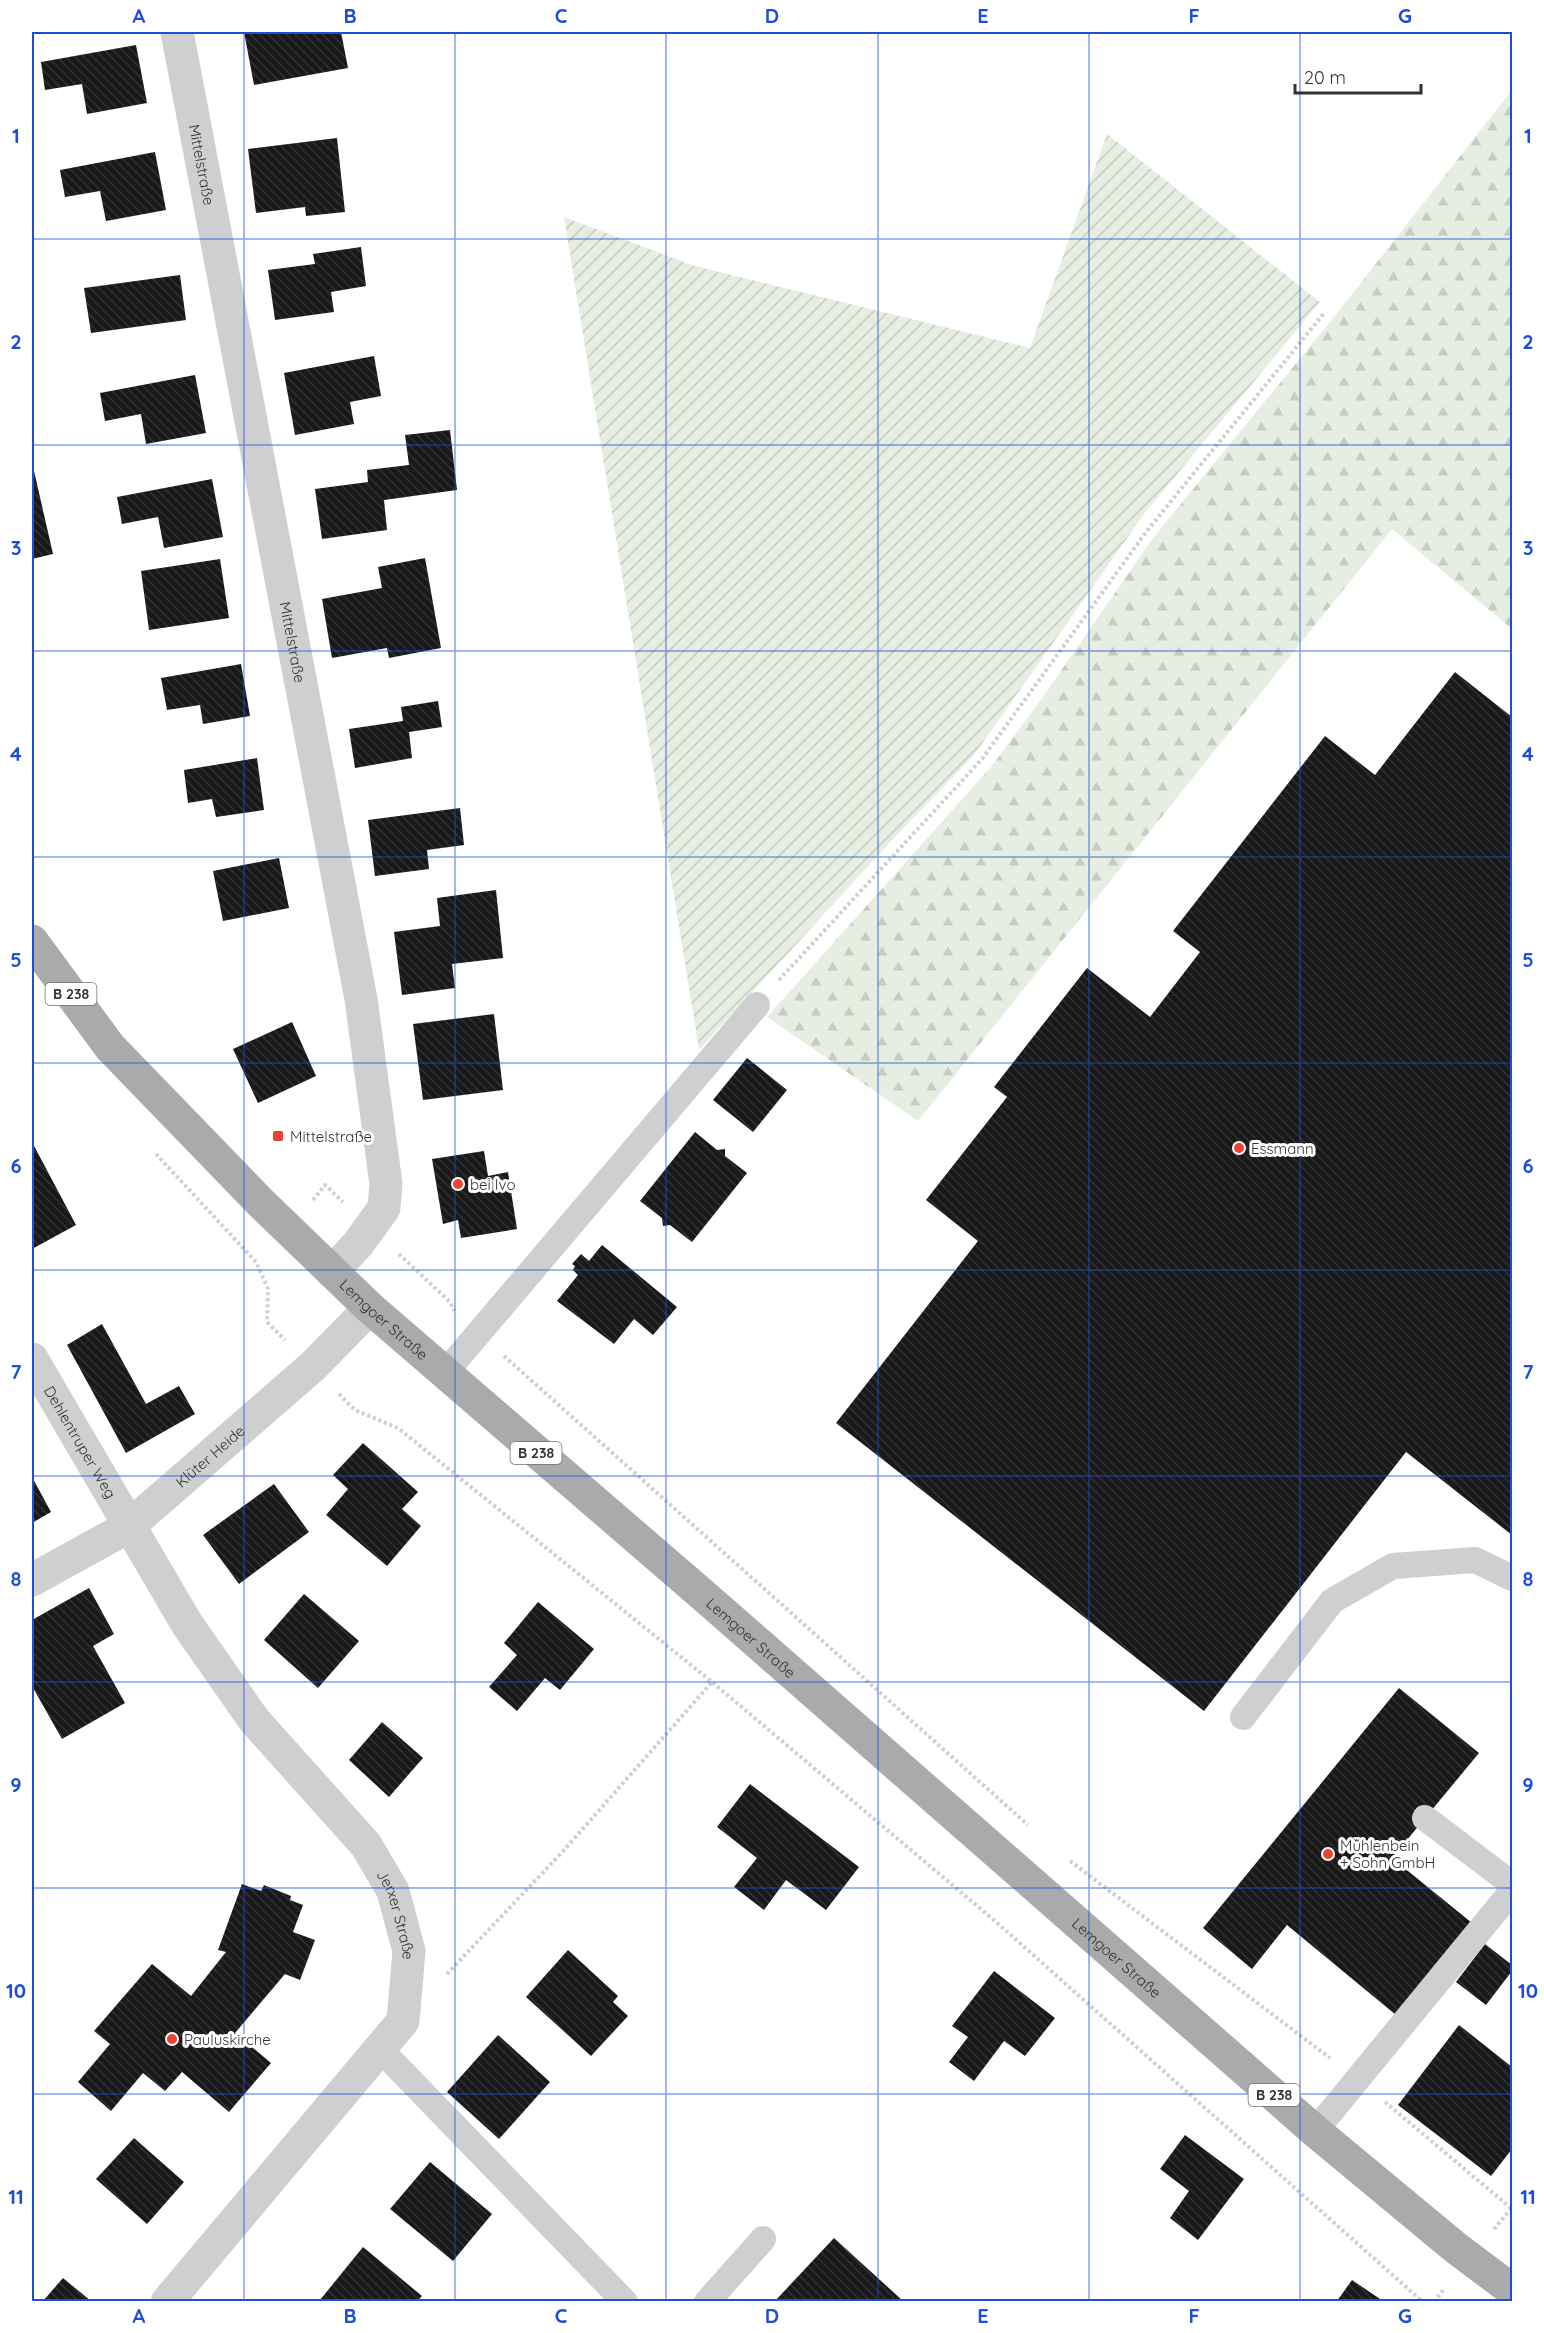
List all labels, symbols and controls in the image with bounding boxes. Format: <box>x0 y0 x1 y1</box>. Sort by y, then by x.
text: A <box>133 3 146 28</box>
text: B <box>343 3 357 28</box>
text: C <box>555 3 568 28</box>
text: D <box>765 3 779 28</box>
text: E <box>977 3 989 28</box>
text: F <box>1188 3 1200 28</box>
text: G <box>1398 3 1412 28</box>
scale bar <box>1295 57 1421 95</box>
text: 20 m <box>1304 66 1346 89</box>
text: 1 <box>12 123 20 148</box>
street label: Mittelstraße <box>185 123 219 207</box>
text: 1 <box>1524 123 1532 148</box>
text: 2 <box>10 329 22 354</box>
text: 2 <box>1522 329 1534 354</box>
text: 3 <box>11 535 21 560</box>
text: 3 <box>1523 535 1533 560</box>
street label: Mittelstraße <box>276 600 310 684</box>
text: 4 <box>10 741 22 766</box>
text: 4 <box>1522 741 1534 766</box>
text: 5 <box>10 947 22 972</box>
text: 5 <box>1522 947 1534 972</box>
road number: B 238 <box>46 983 97 1005</box>
place label: Mittelstraße <box>290 1127 372 1146</box>
marker: Mittelstraße <box>271 1129 285 1143</box>
place label: Essmann <box>1251 1139 1314 1158</box>
marker: Essmann <box>1232 1141 1246 1155</box>
text: 6 <box>10 1153 22 1178</box>
text: 6 <box>1522 1153 1534 1178</box>
place label: bei Ivo <box>470 1175 516 1194</box>
marker: bei Ivo <box>451 1177 465 1191</box>
street label: Lemgoer Straße <box>336 1275 432 1364</box>
text: 7 <box>11 1359 22 1384</box>
text: 7 <box>1523 1359 1534 1384</box>
street label: Dehlentruper Weg <box>40 1382 121 1502</box>
street label: Klüter Heide <box>171 1421 248 1491</box>
road number: B 238 <box>510 1442 562 1464</box>
text: 8 <box>11 1566 22 1591</box>
text: 8 <box>1523 1566 1534 1591</box>
street label: Lemgoer Straße <box>703 1593 800 1682</box>
text: 9 <box>10 1772 22 1797</box>
text: 9 <box>1522 1772 1534 1797</box>
place label: Mühlenbein + Sohn GmbH <box>1340 1836 1435 1872</box>
marker: Mühlenbein + Sohn GmbH <box>1321 1847 1335 1861</box>
street label: Jerxer Straße <box>373 1866 418 1961</box>
street label: Lemgoer Straße <box>1068 1913 1166 2002</box>
text: 10 <box>6 1978 26 2003</box>
text: 10 <box>1518 1978 1538 2003</box>
place label: Pauluskirche <box>184 2030 271 2049</box>
marker: Pauluskirche <box>165 2032 179 2046</box>
road number: B 238 <box>1248 2084 1300 2106</box>
text: 11 <box>8 2184 24 2209</box>
text: 11 <box>1520 2184 1536 2209</box>
text: A <box>133 2303 146 2328</box>
text: B <box>343 2303 357 2328</box>
text: C <box>555 2303 568 2328</box>
text: D <box>765 2303 779 2328</box>
text: E <box>977 2303 989 2328</box>
text: F <box>1188 2303 1200 2328</box>
text: G <box>1398 2303 1412 2328</box>

